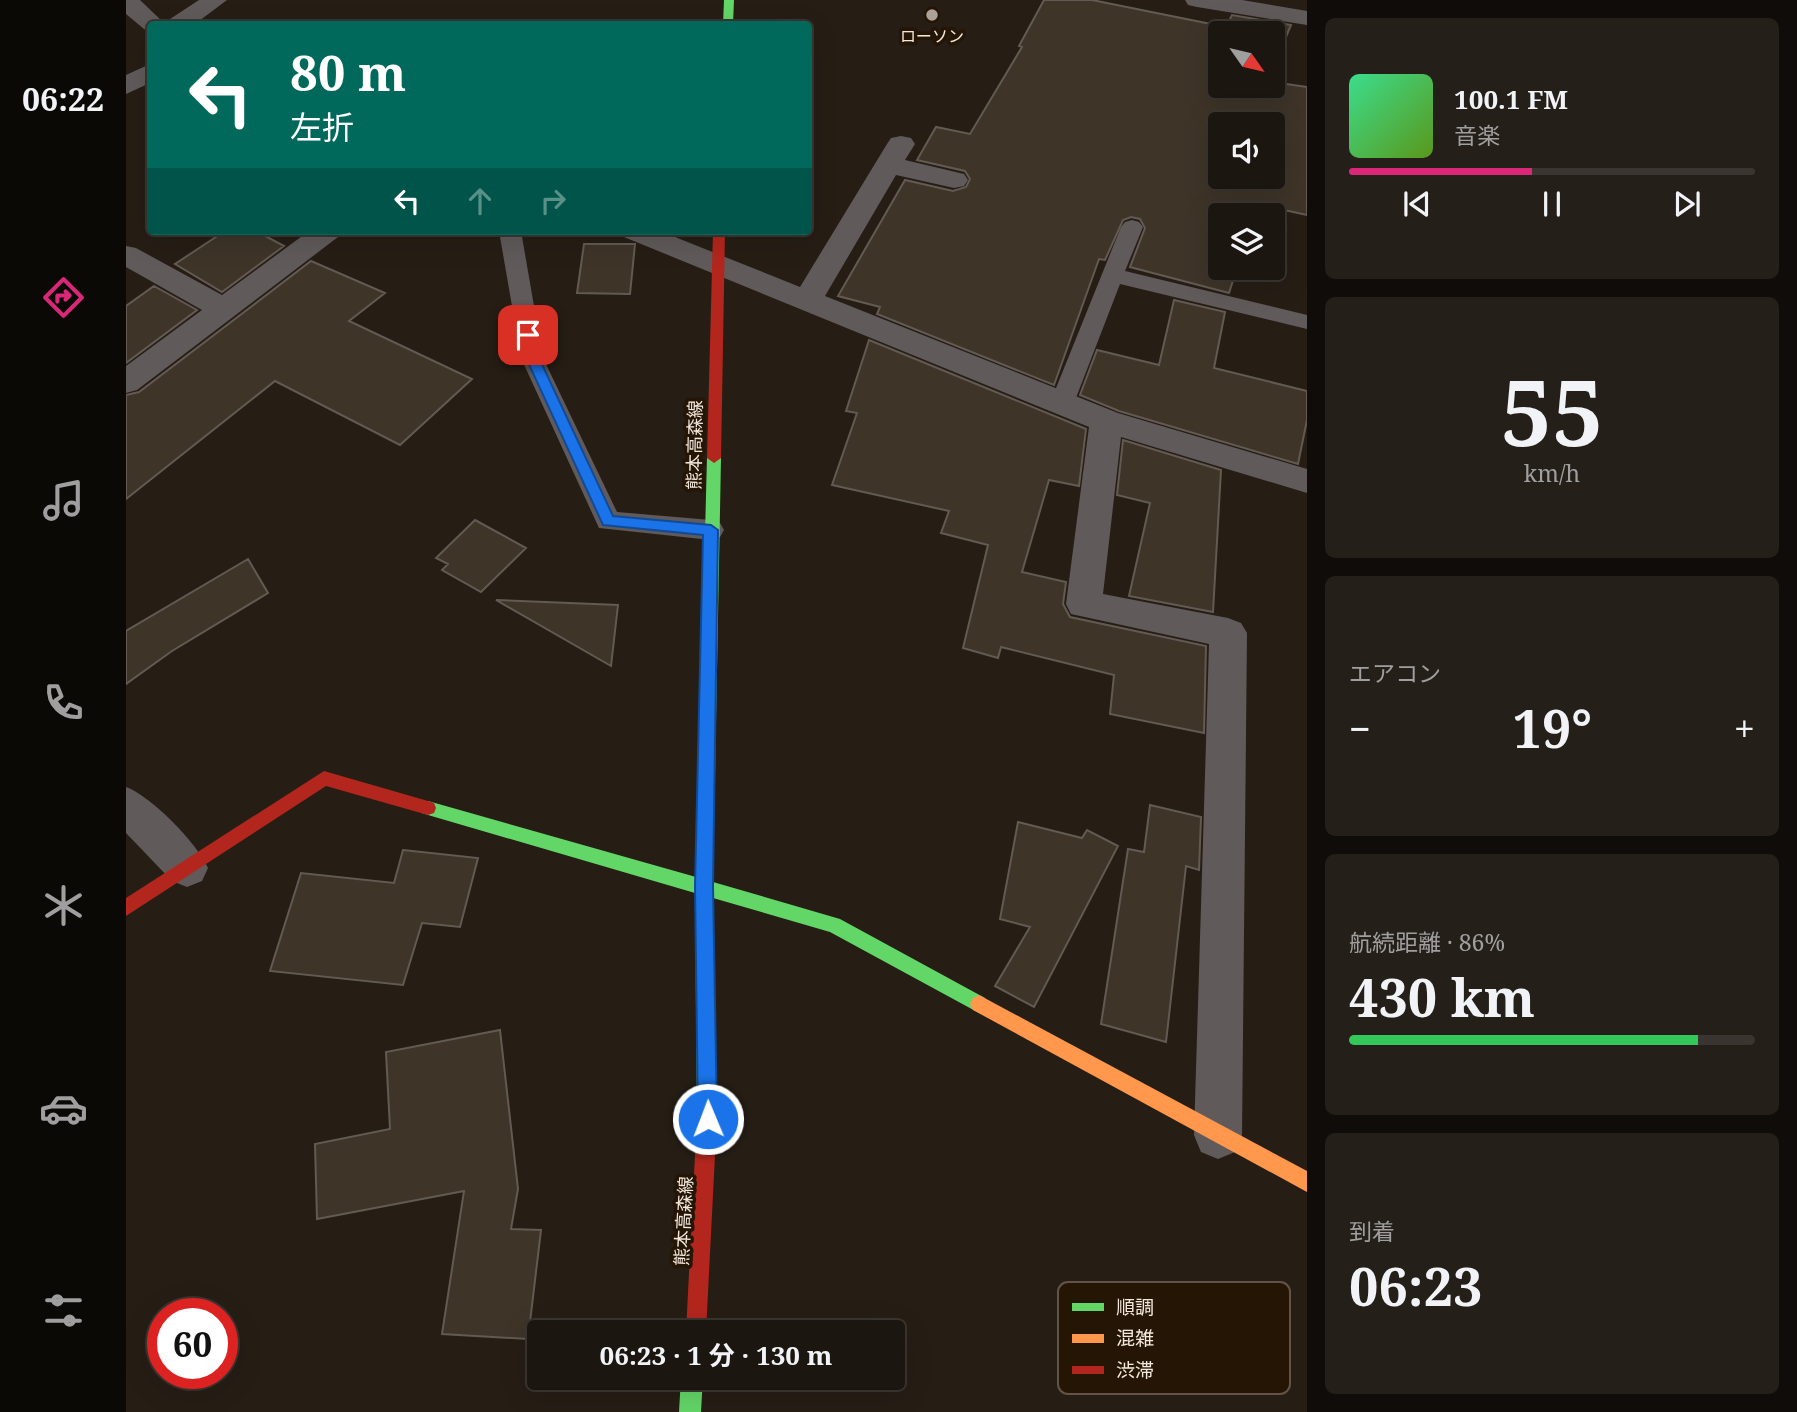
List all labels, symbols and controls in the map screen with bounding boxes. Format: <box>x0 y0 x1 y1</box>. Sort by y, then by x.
marker: ローソン <box>924 7 940 23</box>
north arrow <box>1208 21 1284 98</box>
map controls <box>1208 21 1285 280</box>
place label: ローソン <box>900 25 964 47</box>
text: 80 m <box>290 39 406 105</box>
icon: left <box>175 49 266 140</box>
text: 06:22 <box>22 77 104 120</box>
text: 100.1 FM <box>1454 81 1568 117</box>
text: 左折 <box>290 105 354 148</box>
button: sound <box>1208 112 1285 189</box>
text: 音楽 <box>1454 119 1500 151</box>
icon: left <box>388 182 426 220</box>
icon: ahead <box>461 182 499 220</box>
icon: right <box>534 182 572 220</box>
icon: previous <box>1398 185 1436 223</box>
icon: pause <box>1533 185 1571 223</box>
icon: next <box>1668 185 1706 223</box>
button: layers <box>1208 203 1285 280</box>
icon: directions <box>39 273 88 322</box>
pin <box>498 305 558 365</box>
icon: arrive <box>509 316 547 354</box>
text: 55 <box>1501 349 1603 473</box>
street label: 熊本高森線 <box>681 400 707 490</box>
text: km/h <box>1524 457 1580 489</box>
icon: music <box>39 476 88 525</box>
text: エアコン <box>1349 657 1441 689</box>
icon: phone <box>39 678 88 727</box>
text: 19° <box>1513 692 1592 763</box>
text: − <box>1349 702 1371 754</box>
text: + <box>1734 702 1755 754</box>
icon: climate <box>39 881 88 930</box>
text: 航続距離 · 86% <box>1349 926 1505 958</box>
text: 430 km <box>1349 961 1535 1032</box>
position arrow <box>671 1082 745 1156</box>
icon: car <box>39 1084 88 1133</box>
street label: 熊本高森線 <box>669 1175 697 1267</box>
text: 到着 <box>1349 1215 1395 1247</box>
text: 06:23 <box>1349 1250 1482 1321</box>
legend <box>1058 1282 1290 1394</box>
icon: filters <box>39 1286 88 1335</box>
text: 順調 <box>1116 1294 1154 1320</box>
speed limit sign: 60 <box>147 1298 238 1389</box>
text: 混雑 <box>1116 1325 1154 1351</box>
text: 06:23 · 1 分 · 130 m <box>600 1337 832 1373</box>
text: 渋滞 <box>1116 1357 1154 1383</box>

